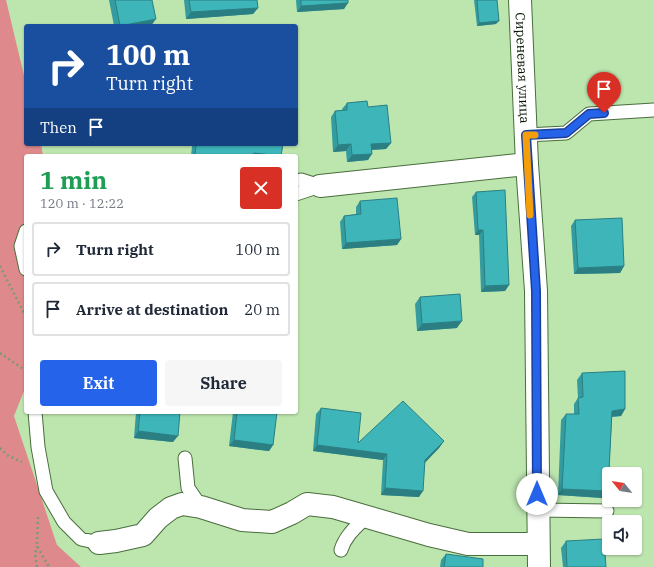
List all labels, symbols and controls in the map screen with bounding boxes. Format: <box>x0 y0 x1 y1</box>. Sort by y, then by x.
street label: Сиреневая улица <box>512 12 534 124</box>
text: 100 m <box>106 36 190 73</box>
icon: right <box>40 40 92 92</box>
text: Turn right <box>106 72 193 95</box>
pin <box>587 72 621 113</box>
icon: arrive <box>593 78 615 100</box>
icon: arrive <box>85 116 107 138</box>
text: Then <box>40 118 77 137</box>
text: 1 min <box>40 164 107 196</box>
button: close <box>240 167 282 209</box>
text: 120 m · 12:22 <box>40 195 124 212</box>
icon: right <box>42 238 64 260</box>
text: Turn right <box>76 240 154 259</box>
text: 100 m <box>235 240 280 259</box>
icon: arrive <box>42 298 64 320</box>
text: Arrive at destination <box>76 300 228 319</box>
text: 20 m <box>244 300 280 319</box>
button: Exit <box>40 360 157 406</box>
button: Share <box>165 360 282 406</box>
north arrow <box>602 467 642 507</box>
map controls <box>602 467 642 555</box>
position arrow <box>516 473 558 515</box>
button: sound <box>602 515 642 555</box>

